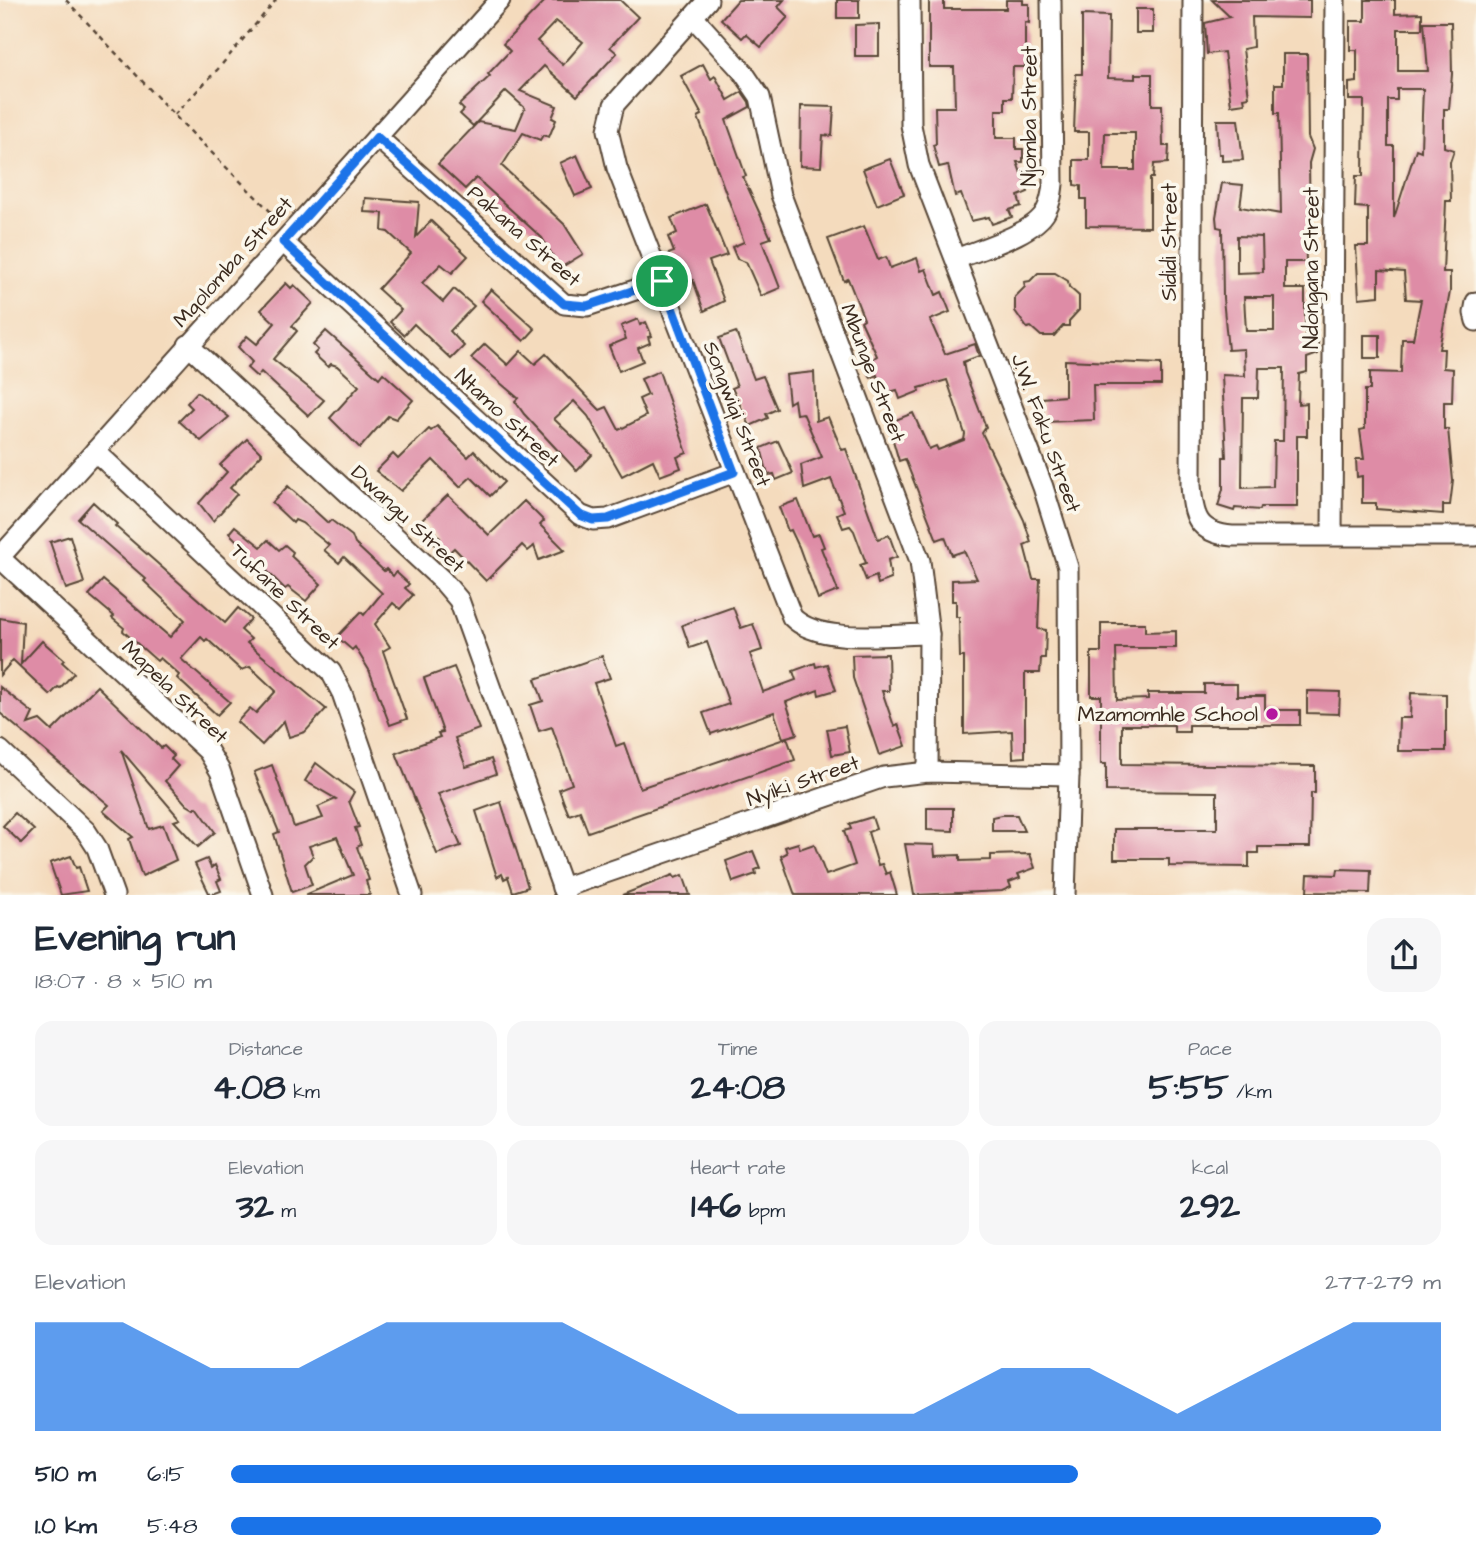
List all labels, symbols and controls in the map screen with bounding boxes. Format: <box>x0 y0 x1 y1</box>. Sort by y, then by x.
street label: Njomba Street <box>1015 45 1044 186</box>
street label: Pakana Street <box>461 178 587 294</box>
street label: Sididi Street <box>1155 183 1184 301</box>
street label: Ndongana Street <box>1297 186 1328 349</box>
street label: Mqolomba Street <box>166 190 300 334</box>
pin <box>632 251 692 311</box>
icon: arrive <box>643 262 681 300</box>
street label: Mbunge Street <box>831 300 913 447</box>
street label: Songwiqi Street <box>694 337 778 492</box>
street label: J.W. Faku Street <box>1004 349 1088 517</box>
street label: Ntamo Street <box>448 362 566 475</box>
street label: Dwangu Street <box>343 458 472 581</box>
street label: Tufane Street <box>224 537 346 657</box>
street label: Mapela Street <box>114 634 235 752</box>
place label: Mzamomhle School <box>1077 700 1258 729</box>
marker: Mzamomhle School <box>1264 706 1280 722</box>
street label: Nyiki Street <box>743 748 864 816</box>
text: Evening run <box>35 913 236 965</box>
button: share <box>1367 918 1441 992</box>
text: 18:07 · 8 × 510 m <box>35 965 212 997</box>
text: Distance <box>229 1036 303 1063</box>
text: Time <box>718 1036 758 1063</box>
text: Pace <box>1188 1036 1232 1063</box>
text: 4.08 <box>212 1063 286 1112</box>
text: 24:08 <box>691 1063 785 1112</box>
text: 5:55 <box>1149 1063 1229 1112</box>
text: km <box>286 1079 320 1106</box>
text: /km <box>1229 1079 1271 1106</box>
text: Elevation <box>229 1155 303 1182</box>
text: Heart rate <box>690 1155 786 1182</box>
text: kcal <box>1192 1155 1228 1182</box>
text: 32 <box>236 1182 274 1231</box>
text: 146 <box>691 1182 741 1231</box>
text: 292 <box>1180 1182 1240 1231</box>
text: m <box>274 1198 296 1225</box>
text: bpm <box>741 1198 785 1225</box>
text: Elevation <box>35 1266 126 1298</box>
text: 277–279 m <box>1325 1266 1441 1298</box>
text: 510 m <box>35 1458 96 1490</box>
text: 6:15 <box>147 1458 185 1490</box>
text: 1.0 km <box>35 1510 97 1542</box>
text: 5:48 <box>147 1510 198 1542</box>

